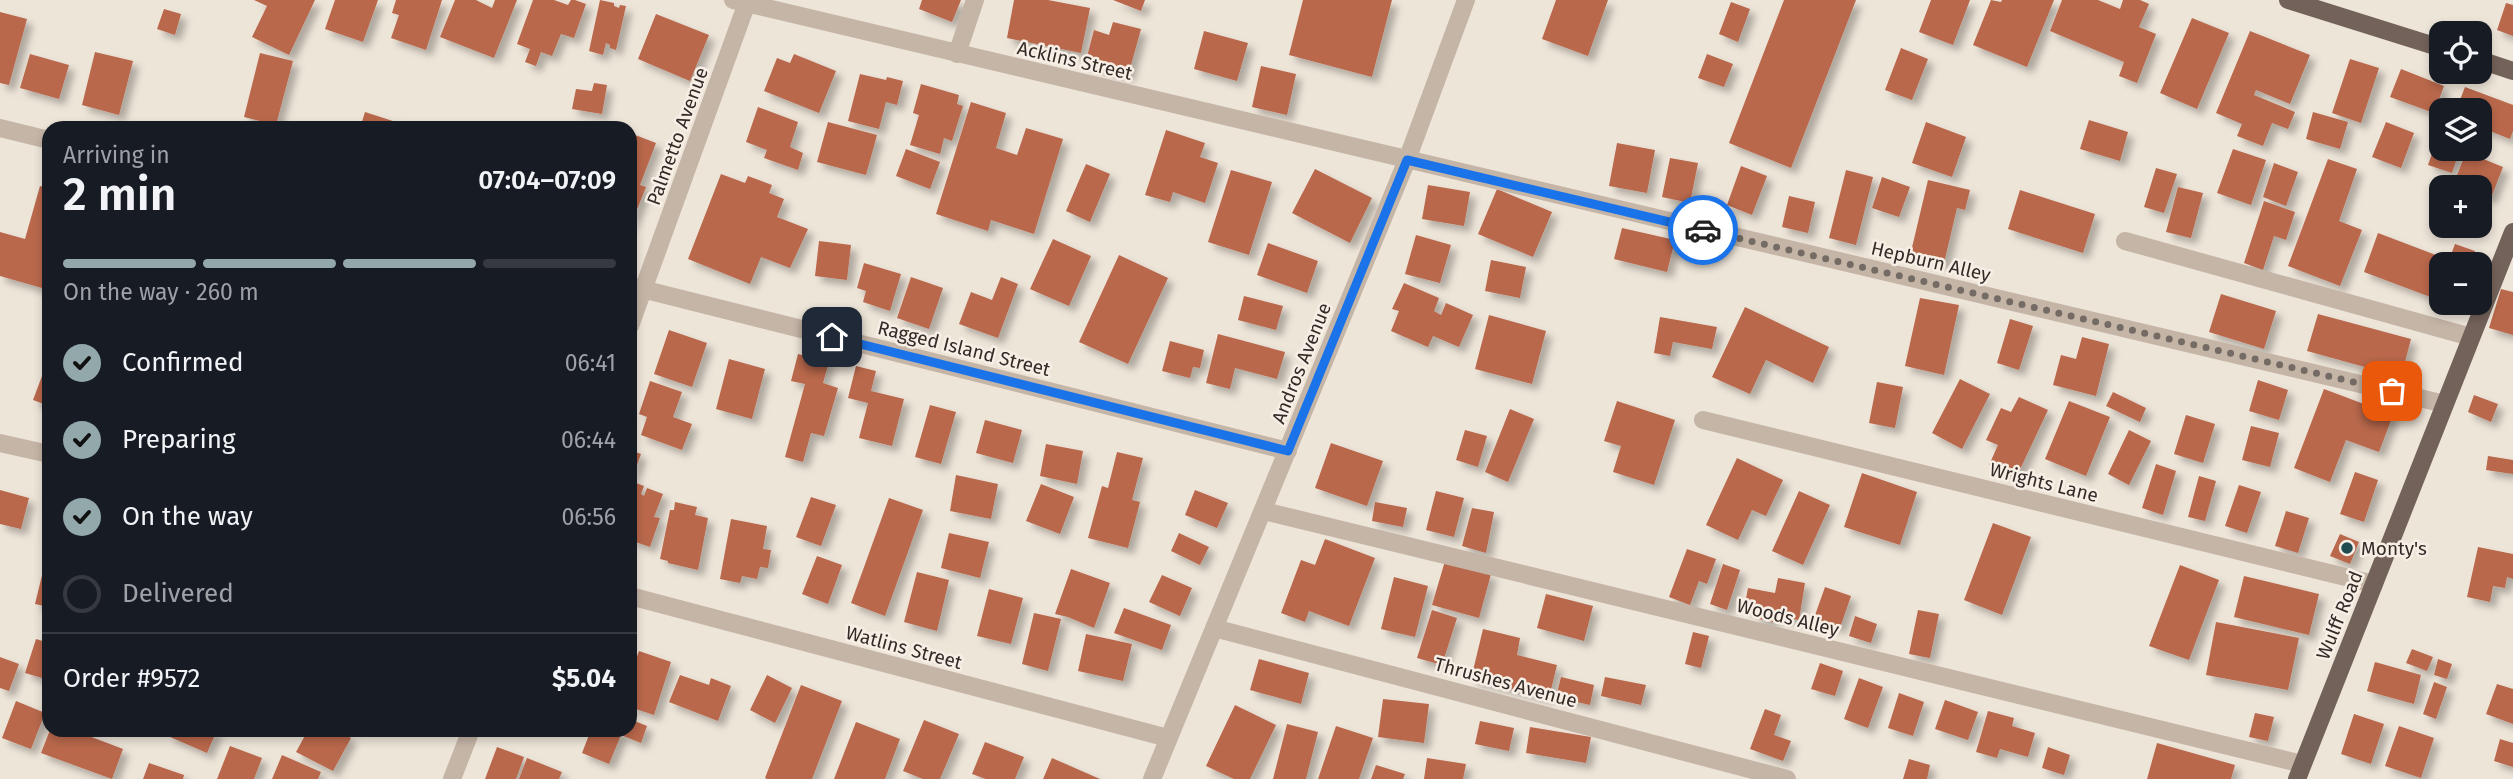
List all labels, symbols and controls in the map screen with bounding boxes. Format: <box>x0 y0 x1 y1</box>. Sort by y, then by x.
map controls <box>2429 21 2492 315</box>
button: locate <box>2429 21 2492 84</box>
street label: Acklins Street <box>1015 36 1135 85</box>
street label: Palmetto Avenue <box>642 64 713 208</box>
button: layers <box>2429 98 2492 161</box>
text: Arriving in <box>63 141 170 169</box>
text: 07:04–07:09 <box>478 165 616 196</box>
text: 2 min <box>63 167 176 222</box>
button: + <box>2429 175 2492 238</box>
courier <box>1668 195 1738 265</box>
icon: car <box>1684 211 1722 249</box>
street label: Hepburn Alley <box>1869 237 1994 287</box>
button: − <box>2429 252 2492 315</box>
text: On the way · 260 m <box>63 278 259 306</box>
street label: Andros Avenue <box>1267 299 1336 427</box>
pin <box>802 307 862 367</box>
street label: Ragged Island Street <box>875 316 1053 381</box>
icon: home <box>813 318 851 356</box>
icon: check <box>63 344 101 382</box>
text: Confirmed <box>122 347 243 378</box>
text: 06:41 <box>565 349 616 377</box>
pin <box>2362 361 2422 421</box>
icon: bag <box>2373 372 2411 410</box>
icon: check <box>63 421 101 459</box>
text: Preparing <box>122 424 235 455</box>
text: 06:44 <box>561 426 616 454</box>
street label: Wrights Lane <box>1987 458 2101 507</box>
icon: check <box>63 498 101 536</box>
text: On the way <box>122 501 253 532</box>
text: 06:56 <box>562 503 616 531</box>
place label: Monty's <box>2361 537 2427 560</box>
marker: Monty's <box>2339 540 2355 556</box>
street label: Wulff Road <box>2311 567 2368 663</box>
text: Delivered <box>122 578 234 609</box>
street label: Woods Alley <box>1734 594 1842 641</box>
street label: Watlins Street <box>843 621 965 674</box>
street label: Thrushes Avenue <box>1432 652 1580 713</box>
text: Order #9572 <box>63 663 200 694</box>
text: $5.04 <box>552 663 616 694</box>

